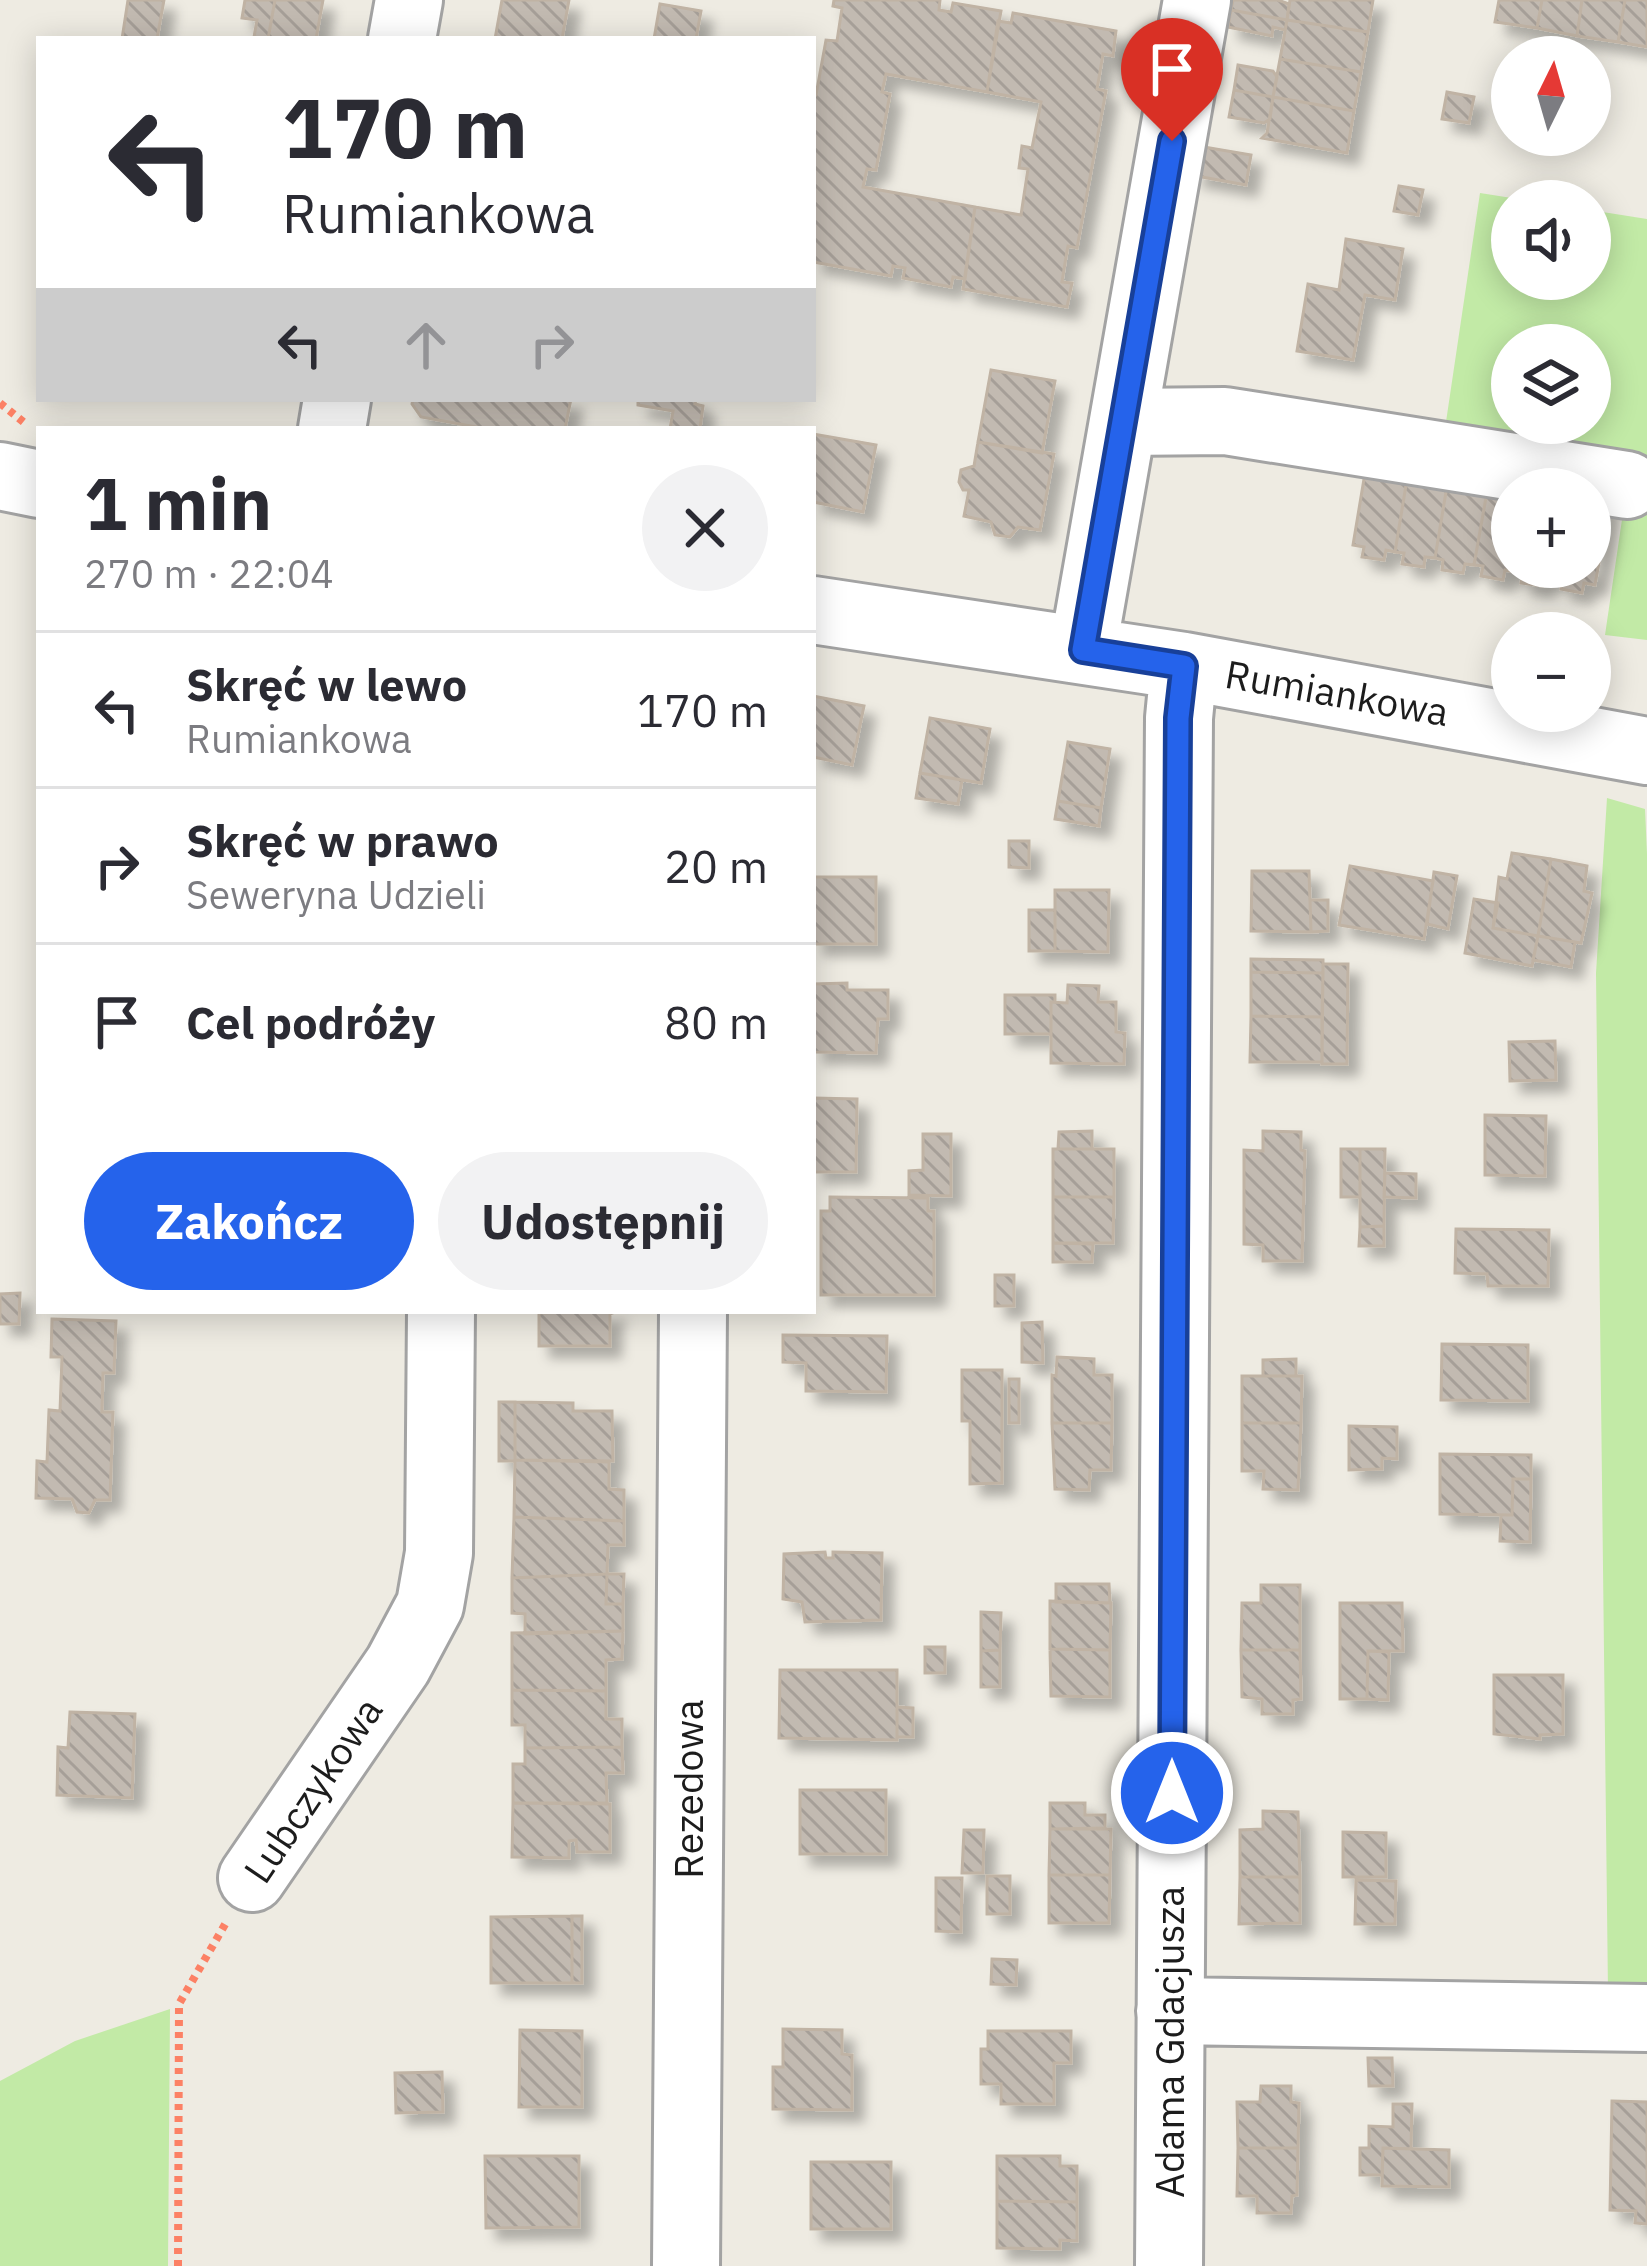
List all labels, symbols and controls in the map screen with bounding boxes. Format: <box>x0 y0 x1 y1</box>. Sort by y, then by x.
pin <box>1121 18 1223 141</box>
icon: arrive <box>1139 36 1205 102</box>
north arrow <box>1491 36 1611 156</box>
map controls <box>1491 36 1611 732</box>
text: 170 m <box>282 72 528 181</box>
icon: left <box>84 84 240 240</box>
text: Rumiankowa <box>282 178 595 248</box>
button: sound <box>1491 180 1611 300</box>
icon: left <box>267 312 333 378</box>
icon: ahead <box>393 312 459 378</box>
icon: right <box>519 312 585 378</box>
button: layers <box>1491 324 1611 444</box>
text: 1 min <box>84 456 272 550</box>
button: close <box>642 465 768 591</box>
button: + <box>1491 468 1611 588</box>
text: 270 m · 22:04 <box>84 548 334 599</box>
button: − <box>1491 612 1611 732</box>
street label: Rumiankowa <box>1221 648 1453 737</box>
text: Skręć w lewo <box>186 655 467 713</box>
icon: left <box>84 677 150 743</box>
text: 170 m <box>637 681 768 739</box>
text: Rumiankowa <box>186 713 412 764</box>
text: Skręć w prawo <box>186 811 499 869</box>
icon: right <box>84 833 150 899</box>
text: 20 m <box>664 837 768 895</box>
text: Seweryna Udzieli <box>186 869 486 920</box>
icon: arrive <box>84 989 150 1055</box>
text: Cel podróży <box>186 993 435 1051</box>
text: 80 m <box>664 993 768 1051</box>
button: Zakończ <box>84 1152 414 1290</box>
button: Udostępnij <box>438 1152 768 1290</box>
street label: Lubczykowa <box>232 1687 393 1892</box>
street label: Rezedowa <box>663 1699 714 1879</box>
position arrow <box>1109 1730 1235 1856</box>
street label: Adama Gdacjusza <box>1144 1886 1195 2198</box>

